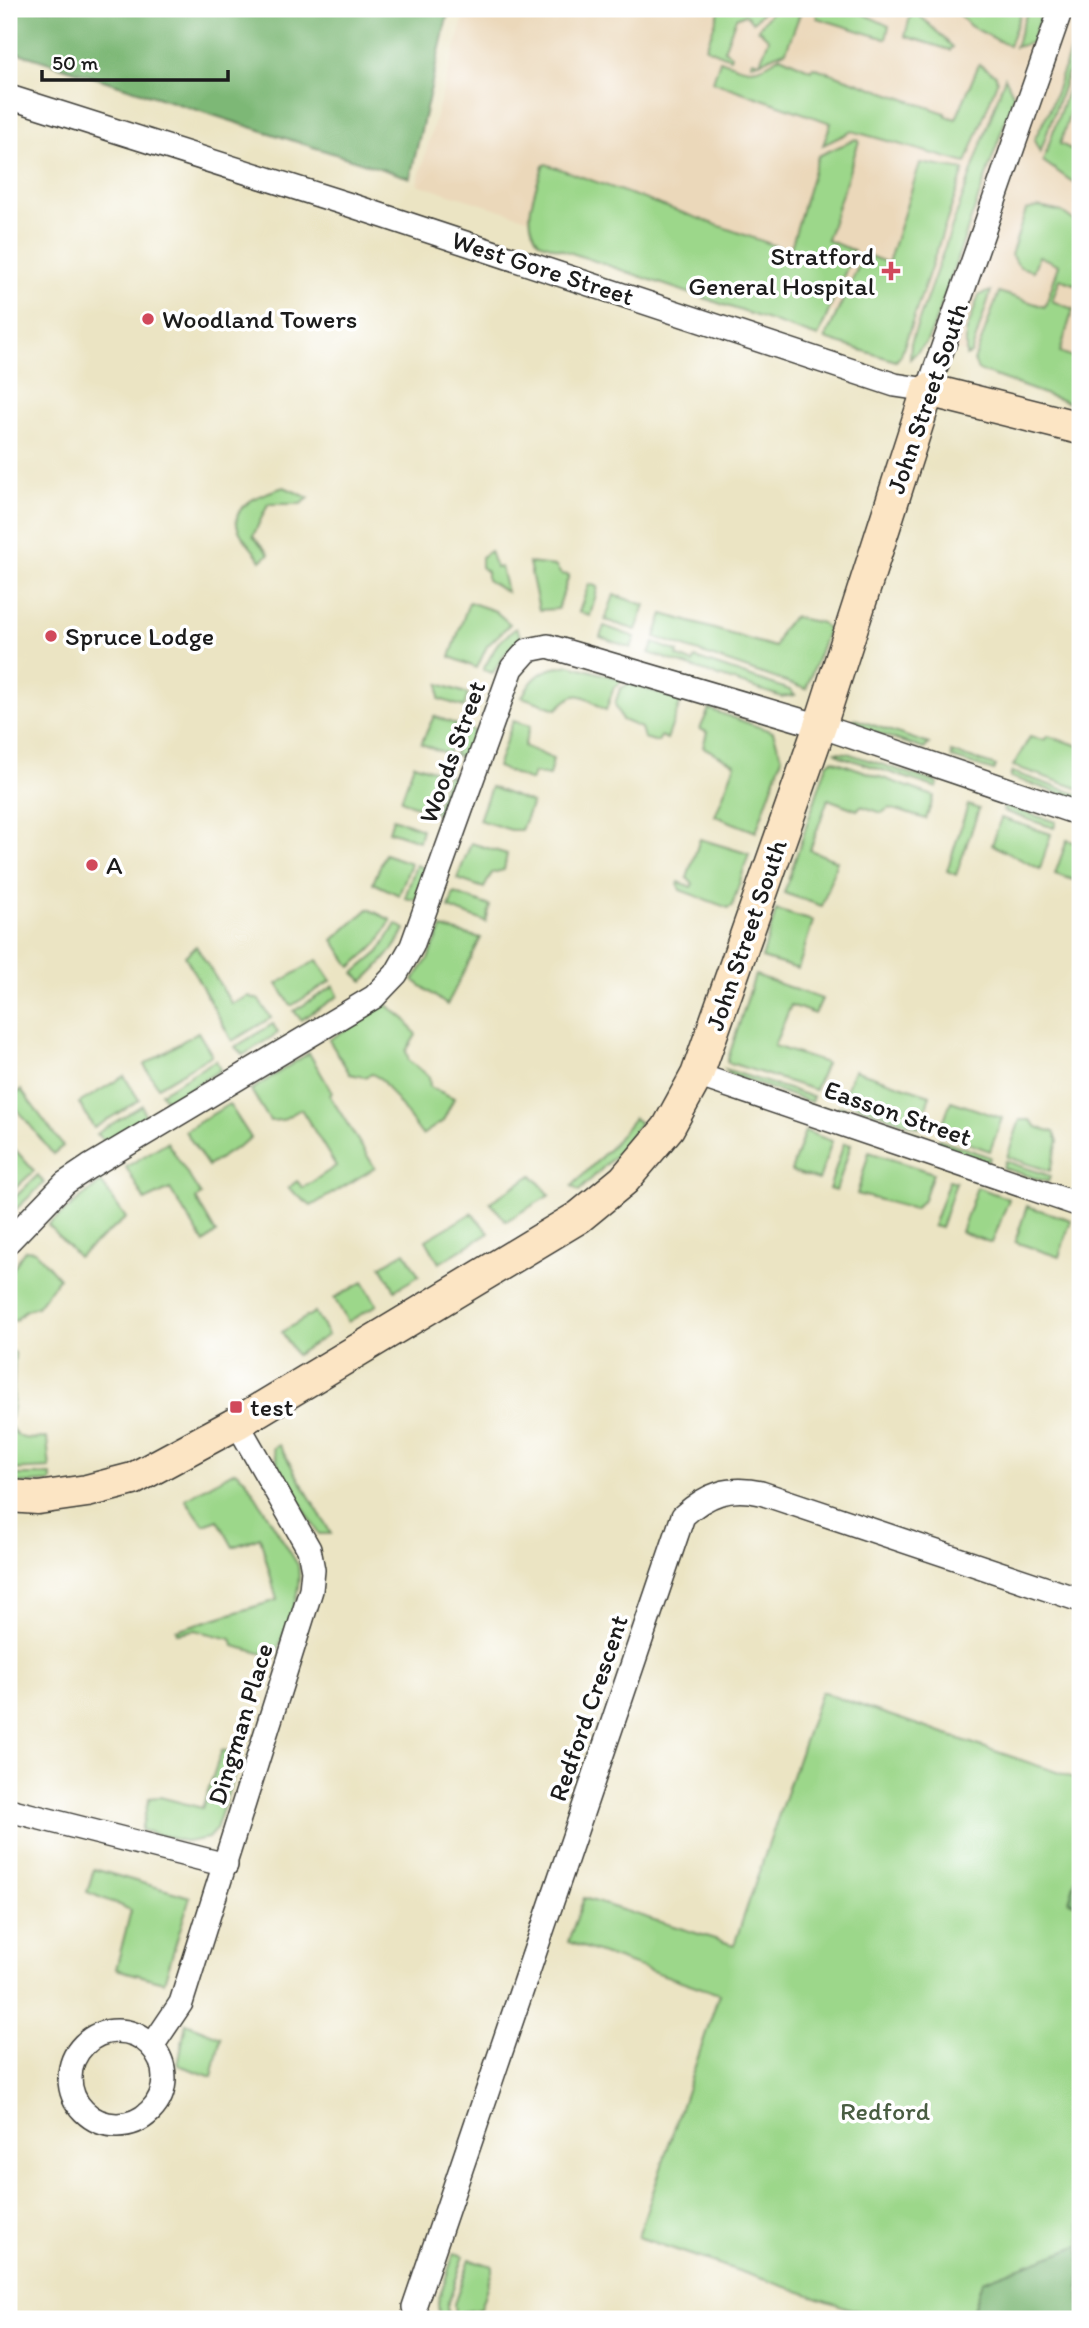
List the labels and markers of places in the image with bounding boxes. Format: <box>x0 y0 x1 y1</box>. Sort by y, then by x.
place label: Stratford General Hospital <box>688 240 875 302</box>
marker: Stratford General Hospital <box>881 261 901 281</box>
place label: Woodland Towers <box>162 303 357 335</box>
marker: Woodland Towers <box>140 311 156 327</box>
place label: Spruce Lodge <box>65 620 214 652</box>
marker: Spruce Lodge <box>43 628 59 644</box>
place label: A <box>106 849 123 881</box>
marker: A <box>84 857 100 873</box>
place label: test <box>250 1391 294 1423</box>
marker: test <box>228 1399 244 1415</box>

